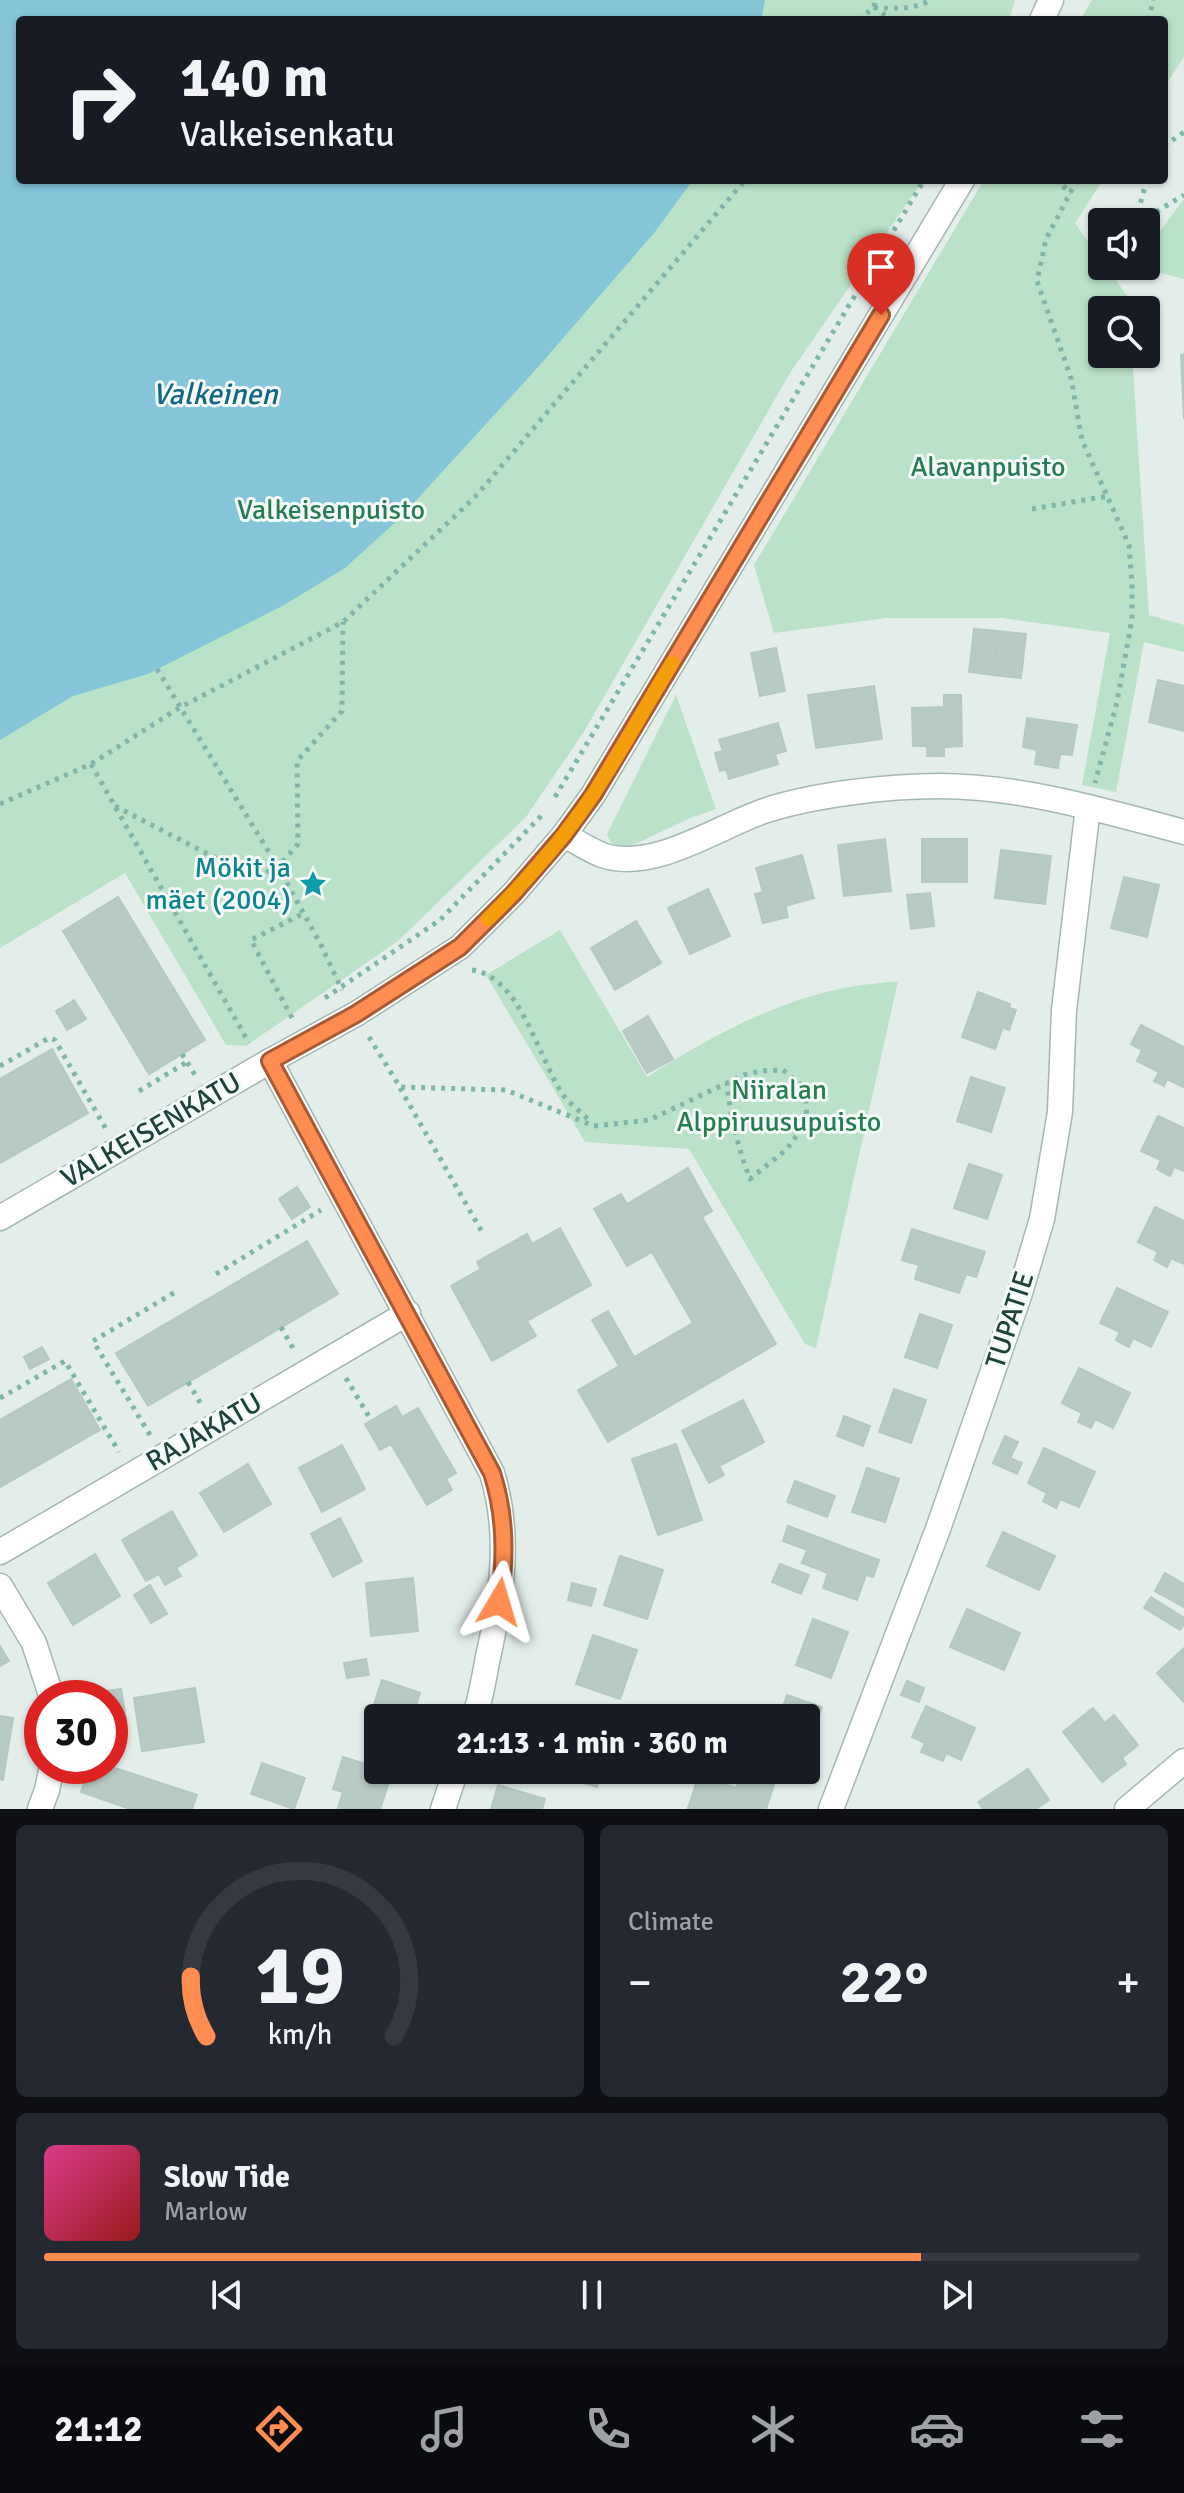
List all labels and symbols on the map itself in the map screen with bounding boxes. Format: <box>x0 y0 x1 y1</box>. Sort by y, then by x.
pin <box>847 233 915 315</box>
water label: Valkeinen <box>152 376 279 413</box>
park label: Alavanpuisto <box>910 450 1066 484</box>
park label: Valkeisenpuisto <box>237 493 425 527</box>
place label: Mökit ja mäet (2004) <box>146 851 291 917</box>
place icon: Mökit ja mäet (2004) <box>298 869 328 899</box>
street label: VALKEISENKATU <box>55 1065 247 1195</box>
park label: Niiralan Alppiruusupuisto <box>677 1073 881 1139</box>
street label: TUPATIE <box>978 1267 1042 1373</box>
street label: RAJAKATU <box>140 1385 268 1479</box>
position arrow <box>457 1560 541 1644</box>
speed limit sign: 30 <box>24 1680 128 1784</box>

